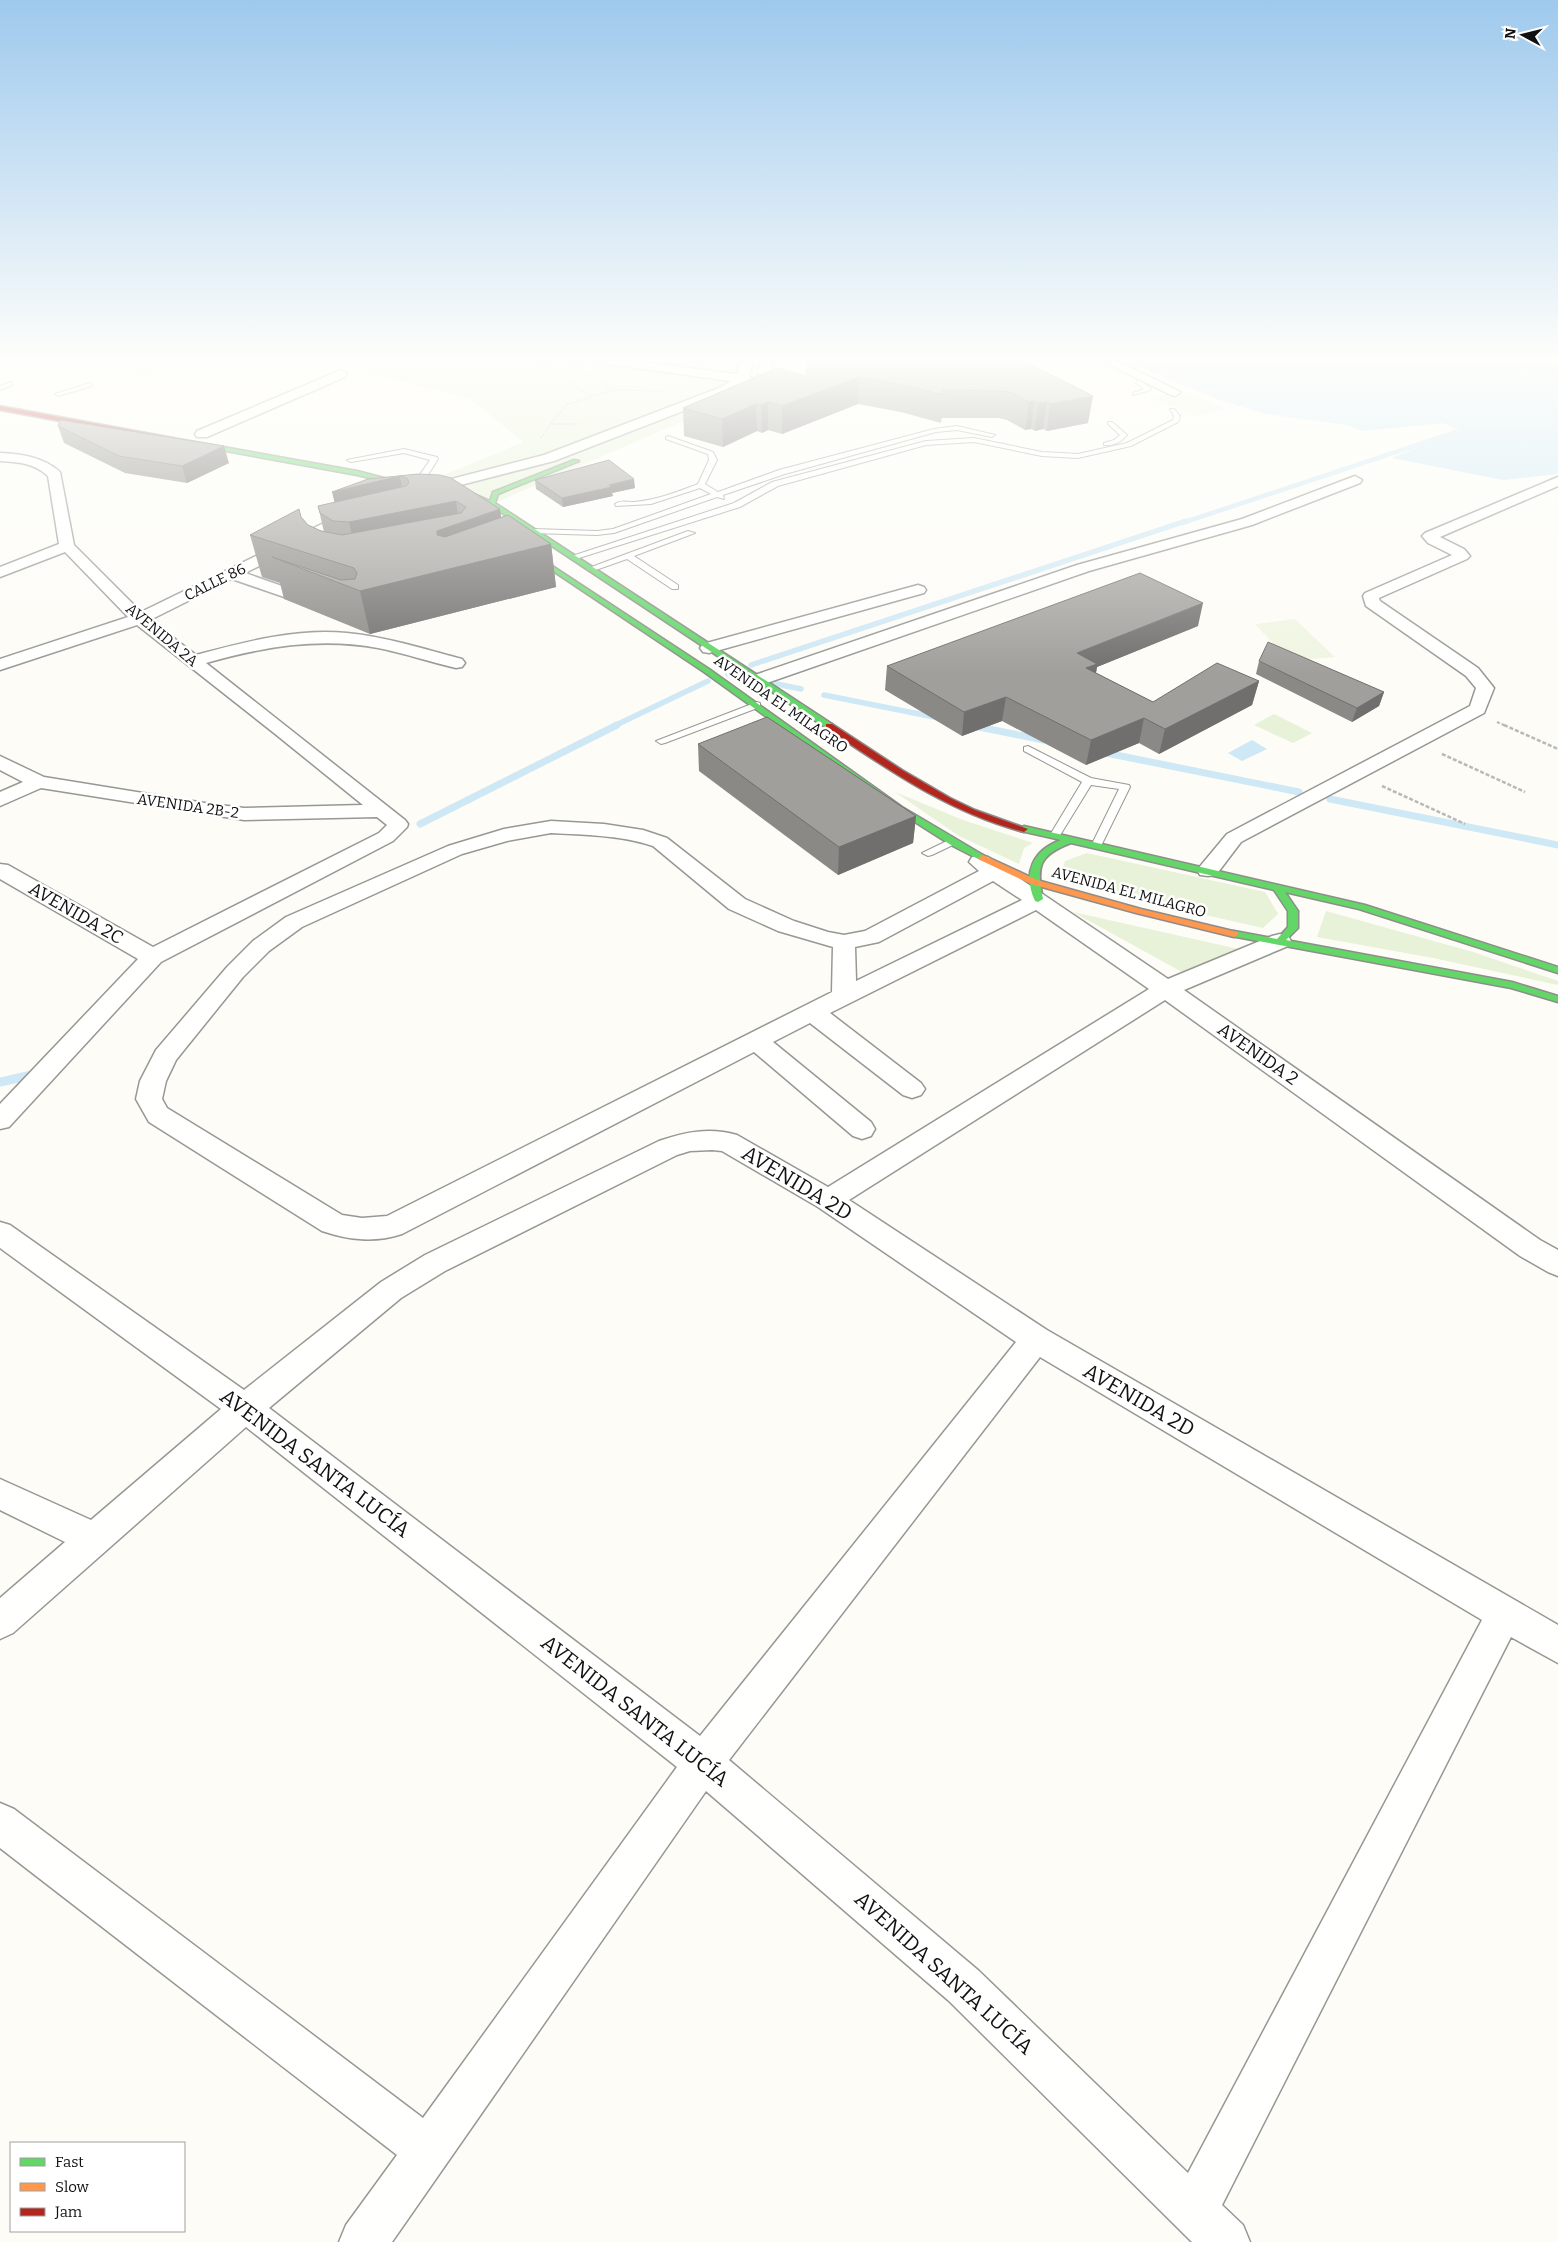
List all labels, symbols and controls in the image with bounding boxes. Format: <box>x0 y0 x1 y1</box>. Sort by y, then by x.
north arrow <box>1498 10 1548 60</box>
text: N <box>1501 27 1520 40</box>
street label: CALLE 86 <box>181 559 249 605</box>
street label: AVENIDA 2A <box>122 600 202 671</box>
street label: AVENIDA EL MILAGRO <box>711 651 851 757</box>
street label: AVENIDA 2B-2 <box>136 790 240 822</box>
street label: AVENIDA EL MILAGRO <box>1050 863 1208 921</box>
street label: AVENIDA 2C <box>25 877 127 949</box>
street label: AVENIDA 2 <box>1213 1018 1303 1090</box>
street label: AVENIDA 2D <box>737 1140 857 1226</box>
street label: AVENIDA 2D <box>1079 1358 1199 1442</box>
street label: AVENIDA SANTA LUCÍA <box>215 1383 415 1543</box>
street label: AVENIDA SANTA LUCÍA <box>536 1630 734 1793</box>
street label: AVENIDA SANTA LUCÍA <box>849 1886 1039 2060</box>
legend <box>10 2142 185 2232</box>
text: Fast <box>55 2153 84 2171</box>
text: Slow <box>55 2178 90 2196</box>
text: Jam <box>54 2203 83 2221</box>

